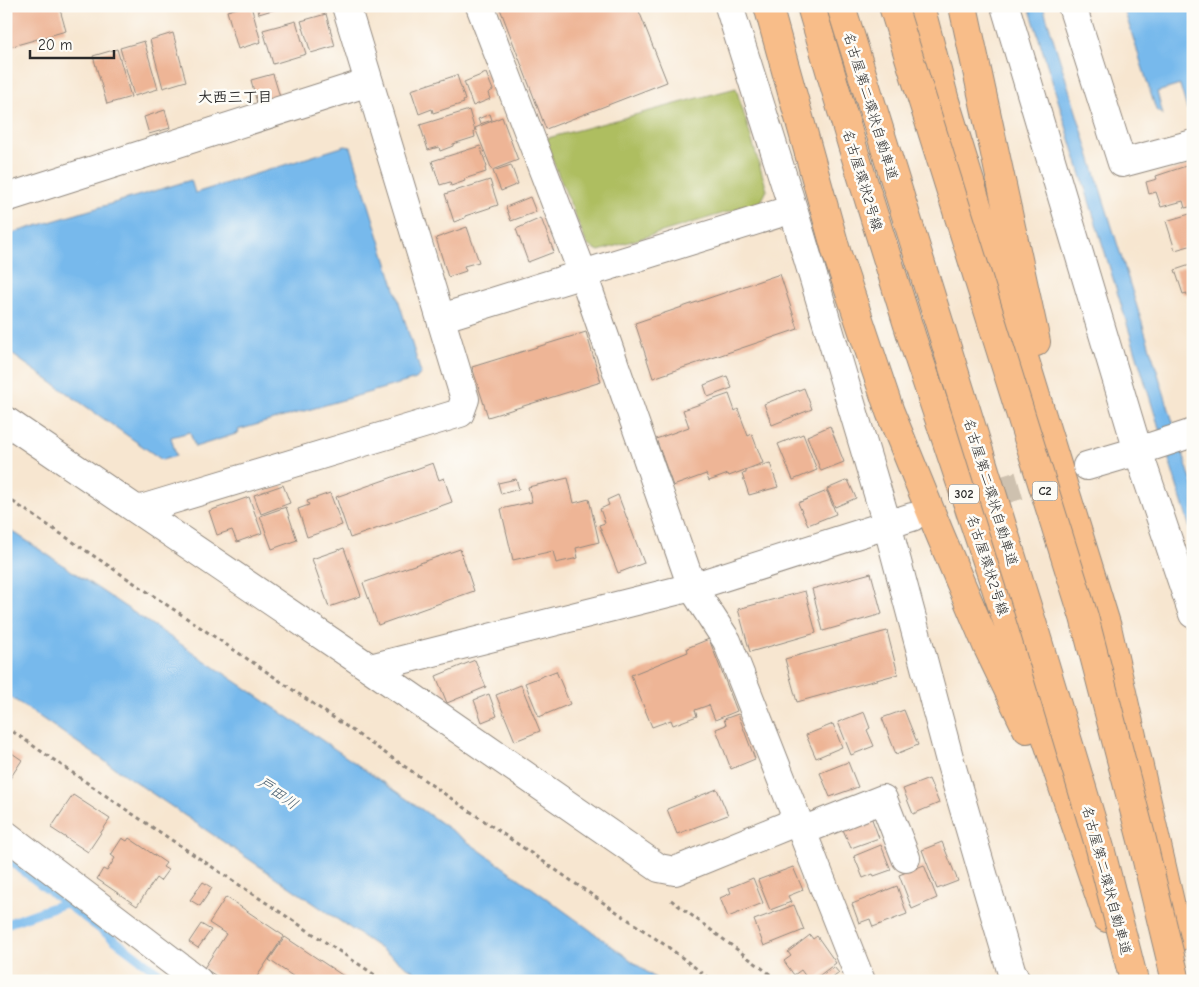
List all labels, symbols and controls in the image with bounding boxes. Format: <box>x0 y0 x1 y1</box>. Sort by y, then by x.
scale bar <box>30 28 114 60</box>
street label: 名古屋第二環状自動車道 <box>840 30 901 182</box>
text: 20 m <box>38 36 72 54</box>
district label: 大西三丁目 <box>197 88 273 106</box>
street label: 名古屋環状2号線 <box>839 127 886 233</box>
street label: 名古屋第二環状自動車道 <box>960 416 1021 568</box>
road number: C2 <box>1032 482 1058 501</box>
road number: 302 <box>949 484 979 504</box>
street label: 名古屋環状2号線 <box>963 512 1012 618</box>
water label: 戸田川 <box>254 773 302 813</box>
street label: 名古屋第二環状自動車道 <box>1078 804 1135 957</box>

